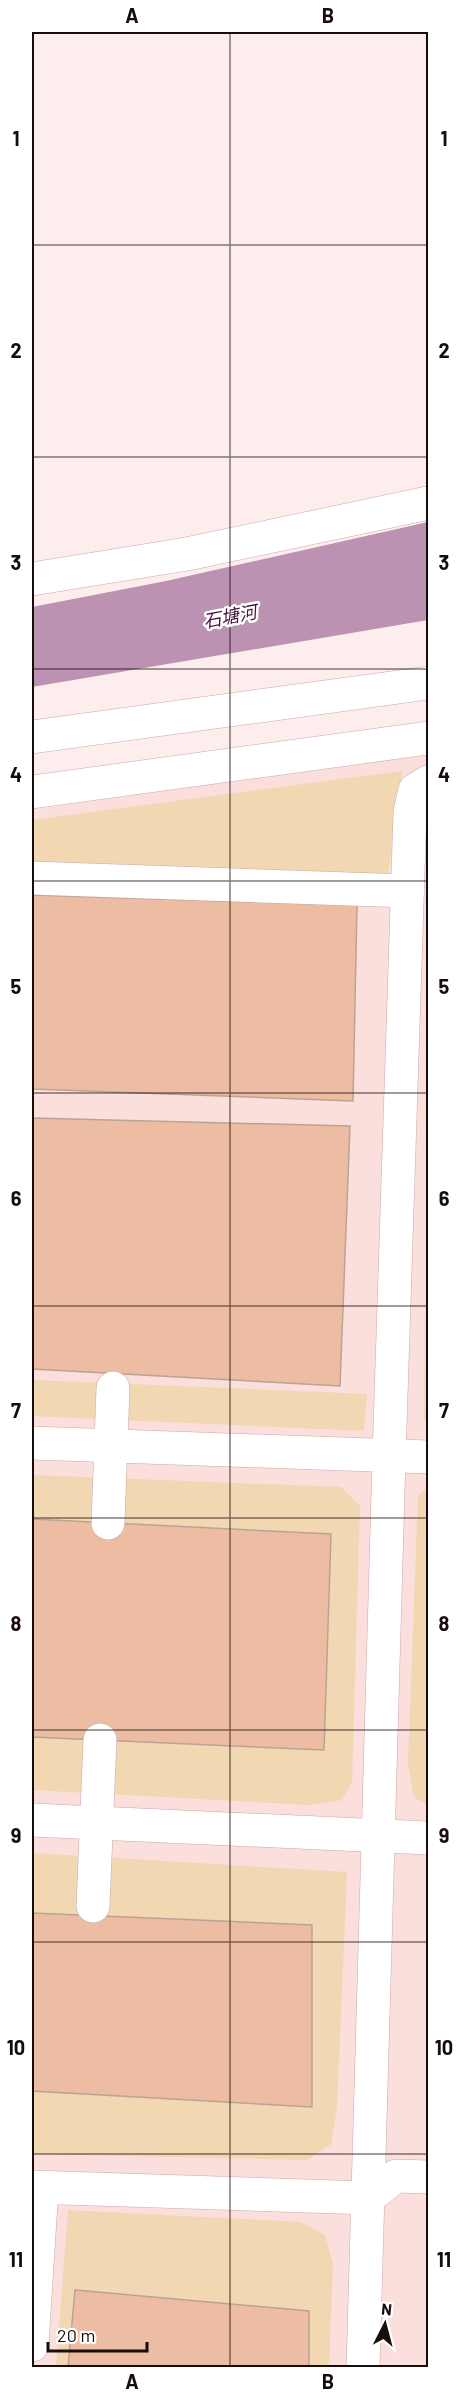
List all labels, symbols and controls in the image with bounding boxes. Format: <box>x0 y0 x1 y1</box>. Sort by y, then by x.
text: A <box>125 3 139 27</box>
text: B <box>322 3 334 27</box>
text: 1 <box>12 126 20 150</box>
text: 1 <box>440 126 448 150</box>
text: 2 <box>10 338 22 362</box>
text: 2 <box>438 338 450 362</box>
text: 3 <box>11 550 21 574</box>
text: 3 <box>439 550 449 574</box>
water label: 石塘河 <box>201 599 261 632</box>
text: 4 <box>10 762 22 786</box>
text: 4 <box>438 762 450 786</box>
text: 5 <box>11 974 22 998</box>
text: 5 <box>439 974 450 998</box>
text: 6 <box>11 1186 22 1210</box>
text: 6 <box>439 1186 450 1210</box>
text: 7 <box>11 1398 21 1422</box>
text: 7 <box>439 1398 449 1422</box>
text: 8 <box>11 1611 22 1635</box>
text: 8 <box>439 1611 450 1635</box>
text: 9 <box>11 1823 21 1847</box>
text: 9 <box>439 1823 449 1847</box>
text: 10 <box>7 2035 25 2059</box>
text: 10 <box>435 2035 453 2059</box>
text: 11 <box>9 2247 23 2271</box>
text: 11 <box>437 2247 451 2271</box>
north arrow <box>355 2294 415 2354</box>
text: N <box>380 2299 393 2319</box>
scale bar <box>48 2315 147 2353</box>
text: 20 m <box>57 2324 95 2346</box>
text: A <box>125 2369 139 2393</box>
text: B <box>322 2369 334 2393</box>

